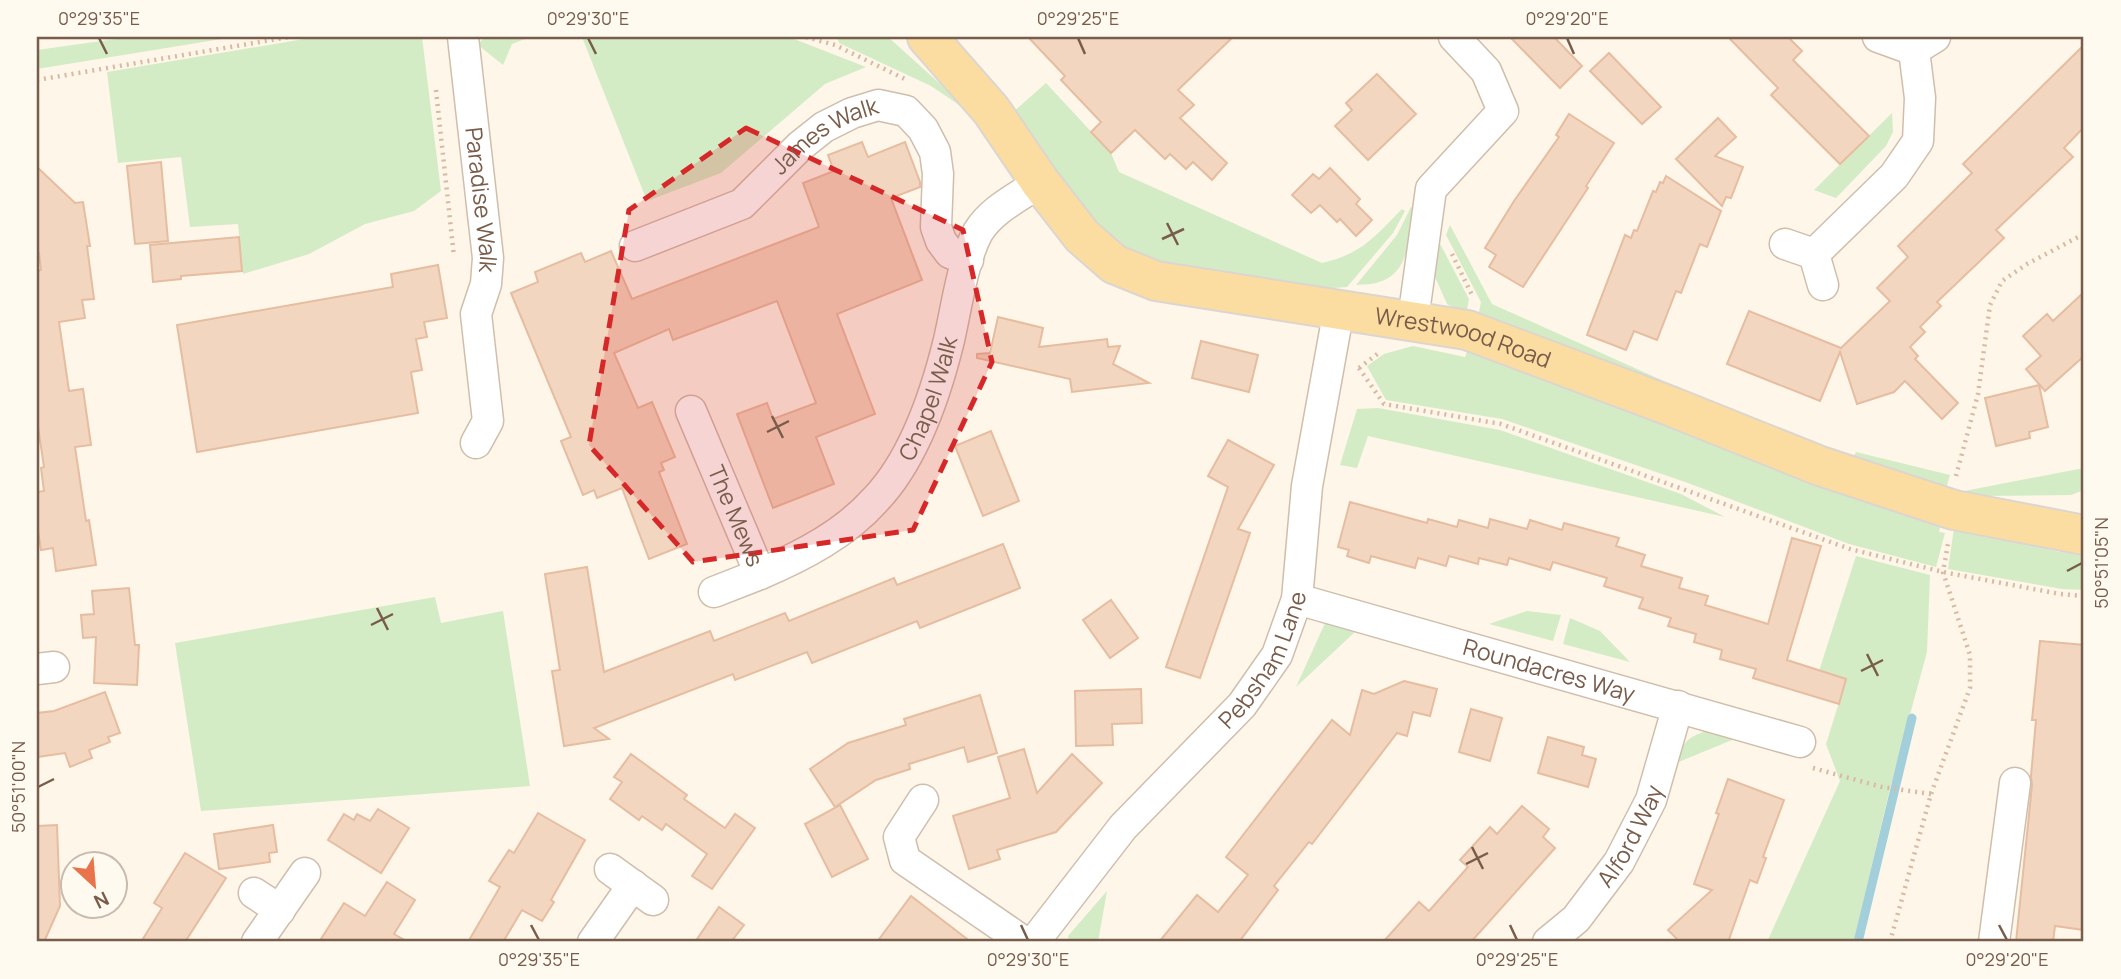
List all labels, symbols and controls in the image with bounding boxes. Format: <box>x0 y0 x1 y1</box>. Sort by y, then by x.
text: 0°29'35"E <box>58 6 140 30</box>
text: 0°29'30"E <box>547 6 629 30</box>
text: 0°29'25"E <box>1037 6 1119 30</box>
text: 0°29'20"E <box>1526 6 1608 30</box>
street label: James Walk <box>764 89 882 181</box>
street label: Paradise Walk <box>458 126 505 274</box>
street label: Wrestwood Road <box>1373 299 1556 375</box>
street label: Chapel Walk <box>890 332 964 466</box>
street label: The Mews <box>701 460 772 571</box>
text: 50°51'05"N <box>2089 517 2113 609</box>
street label: Pebsham Lane <box>1211 590 1313 735</box>
street label: Roundacres Way <box>1460 630 1639 709</box>
text: 50°51'00"N <box>6 741 30 833</box>
street label: Alford Way <box>1589 781 1669 893</box>
north arrow <box>60 850 130 920</box>
text: N <box>90 886 113 915</box>
text: 0°29'35"E <box>498 947 580 971</box>
text: 0°29'30"E <box>987 947 1069 971</box>
text: 0°29'25"E <box>1476 947 1558 971</box>
text: 0°29'20"E <box>1966 947 2048 971</box>

